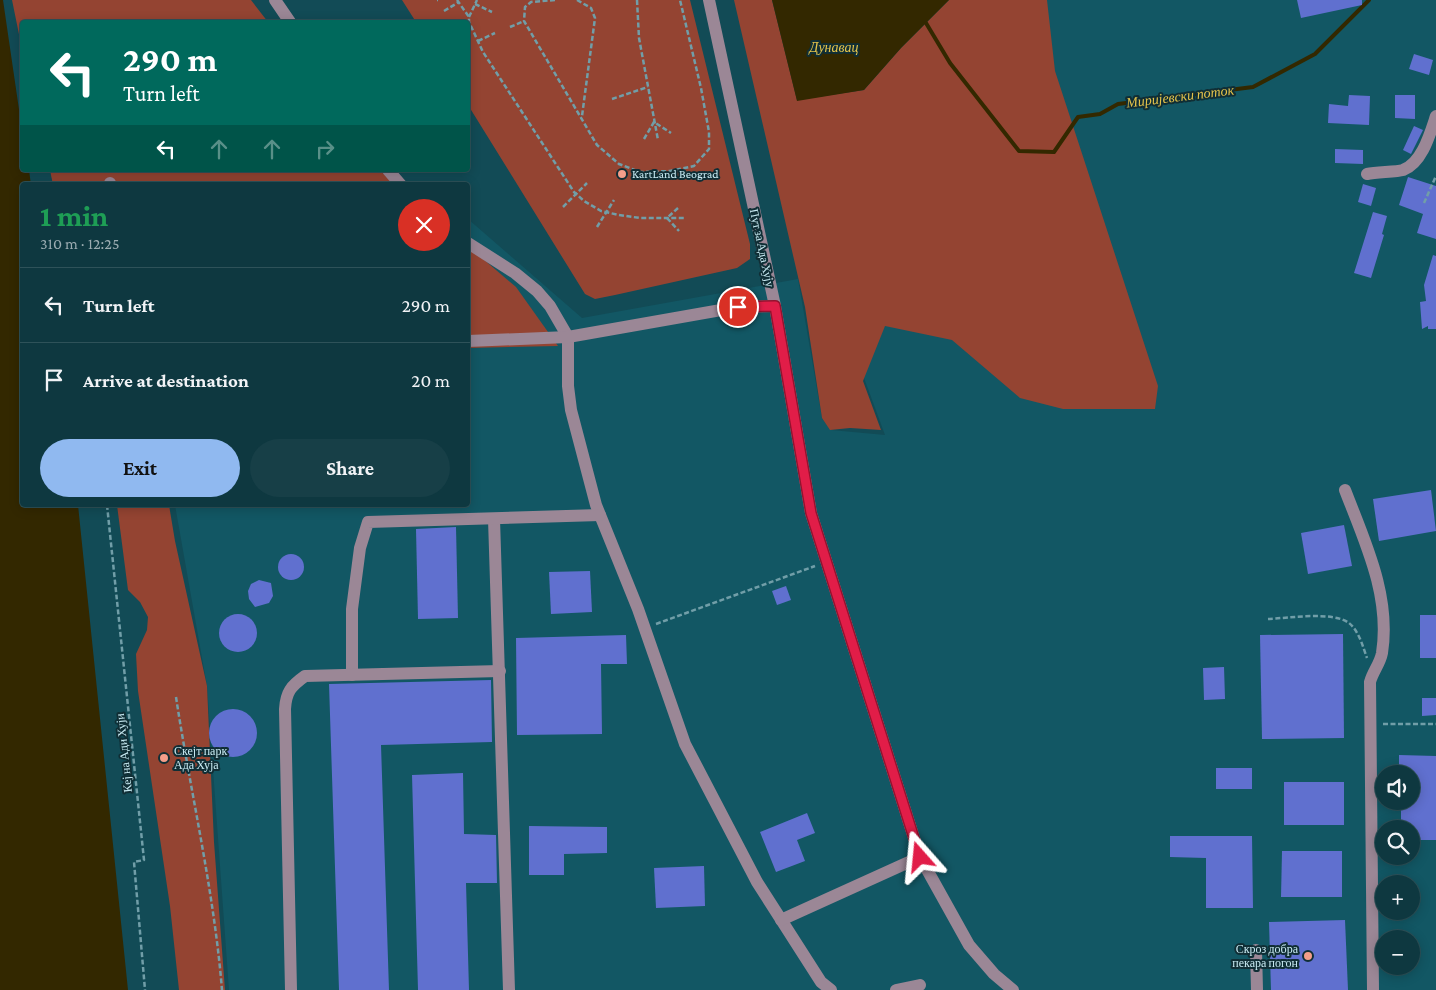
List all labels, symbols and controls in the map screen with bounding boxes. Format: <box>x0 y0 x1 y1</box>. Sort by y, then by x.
water label: Дунавац <box>807 39 859 55</box>
icon: left <box>40 40 105 105</box>
text: 290 m <box>123 40 217 79</box>
text: Turn left <box>123 81 200 106</box>
water label: Миријевски поток <box>1124 81 1235 111</box>
icon: left <box>152 135 180 163</box>
icon: ahead <box>205 135 233 163</box>
icon: ahead <box>258 135 286 163</box>
icon: right <box>311 135 339 163</box>
place label: KartLand Beograd <box>632 167 719 181</box>
marker: KartLand Beograd <box>616 168 628 180</box>
text: 1 min <box>40 199 108 232</box>
button: close <box>398 199 450 251</box>
street label: Пут за Ада Хују <box>747 208 777 288</box>
text: 310 m · 12:25 <box>40 235 119 252</box>
pin <box>717 286 759 328</box>
icon: left <box>40 291 68 319</box>
icon: arrive <box>724 293 752 321</box>
text: Turn left <box>83 295 155 316</box>
text: 290 m <box>402 295 450 316</box>
icon: arrive <box>40 366 68 394</box>
text: Arrive at destination <box>83 370 249 391</box>
text: 20 m <box>411 370 450 391</box>
button: Exit <box>40 439 240 497</box>
button: Share <box>250 439 450 497</box>
street label: Кеј на Ади Хуји <box>113 712 135 793</box>
place label: Скејт парк Ада Хуја <box>174 744 227 772</box>
marker: Скејт парк Ада Хуја <box>158 752 170 764</box>
map controls <box>1375 765 1420 975</box>
button: sound <box>1375 765 1420 810</box>
button: search <box>1375 820 1420 865</box>
position arrow <box>893 830 945 882</box>
button: + <box>1375 875 1420 920</box>
button: − <box>1375 930 1420 975</box>
place label: Скроз добра пекара погон <box>1232 942 1299 970</box>
marker: Скроз добра пекара погон <box>1302 950 1314 962</box>

